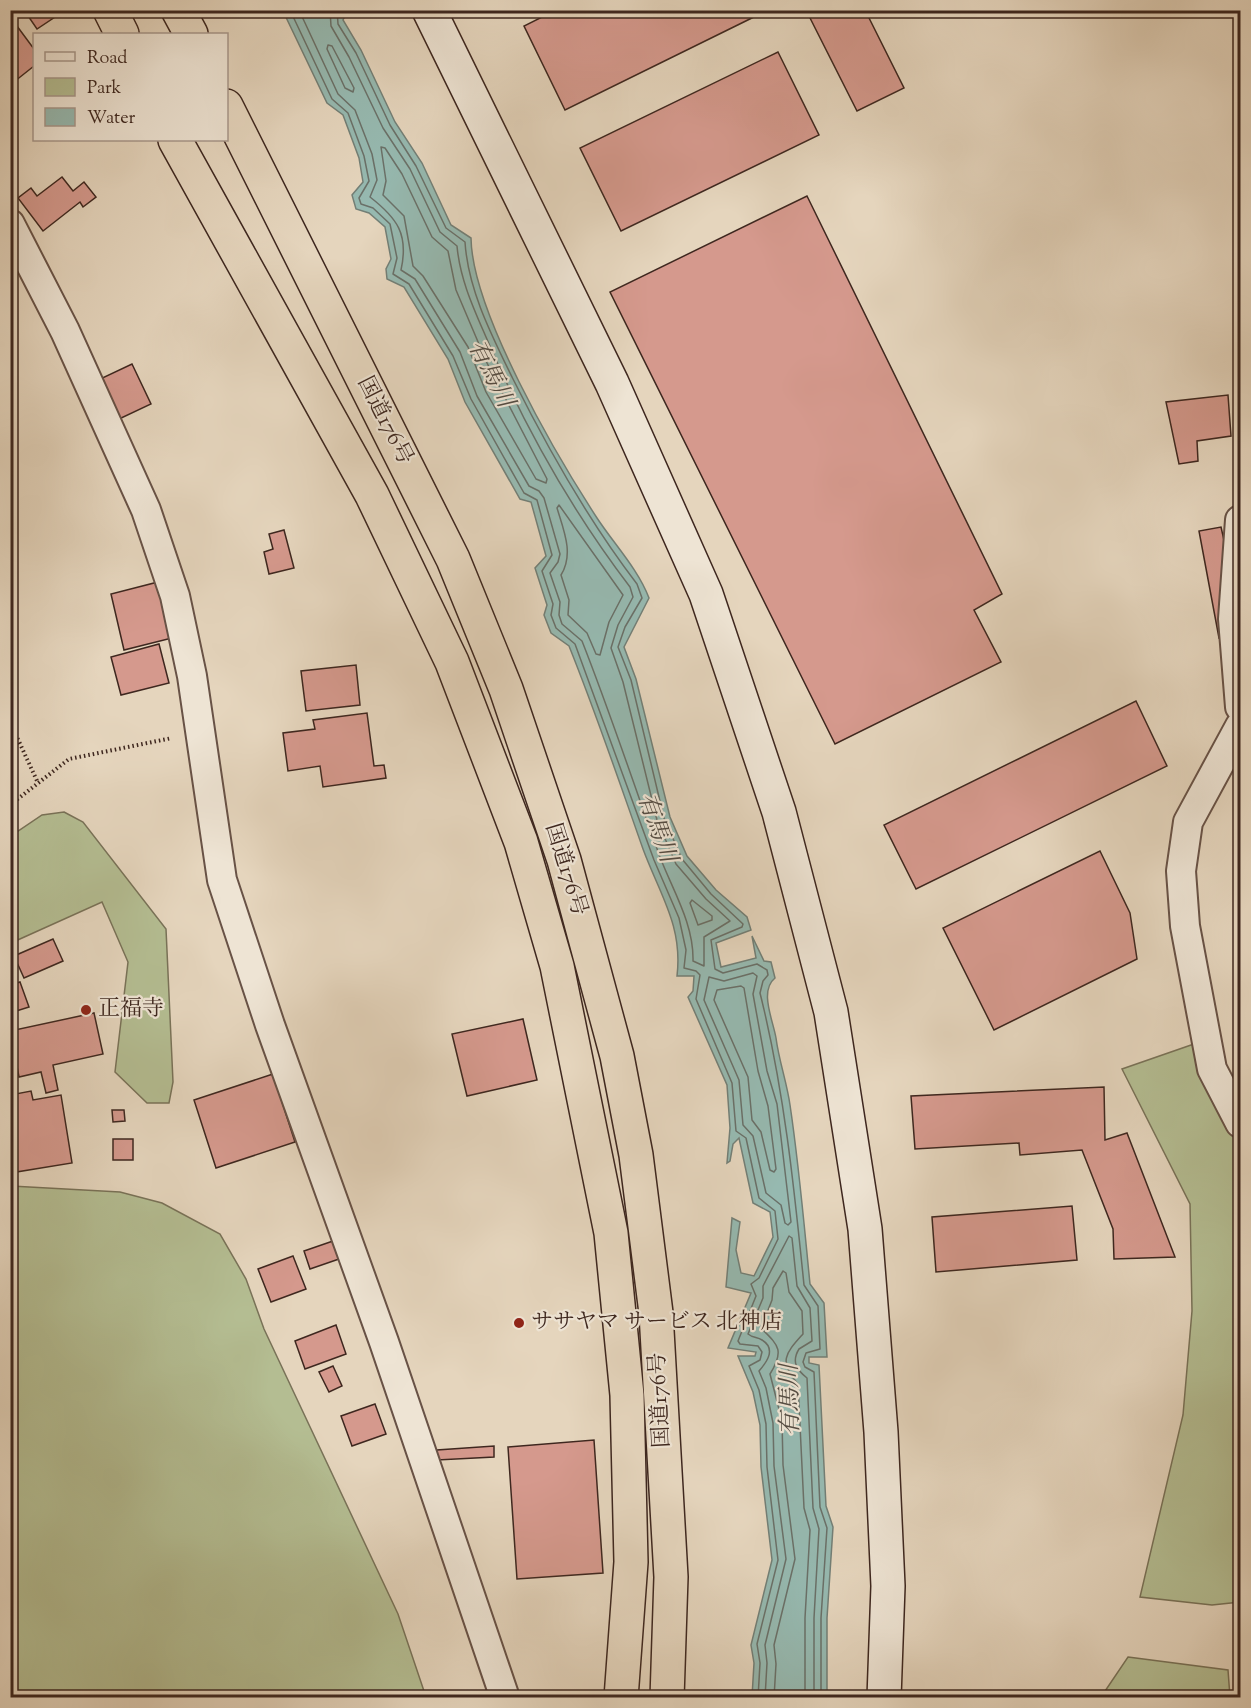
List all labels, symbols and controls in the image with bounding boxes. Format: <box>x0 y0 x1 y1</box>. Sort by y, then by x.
legend <box>33 33 228 141</box>
text: Road <box>87 46 127 72</box>
text: Park <box>87 76 122 102</box>
text: Water <box>87 106 136 132</box>
water label: 有馬川 <box>459 334 523 416</box>
street label: 国道176号 <box>348 371 420 471</box>
water label: 有馬川 <box>628 788 685 870</box>
street label: 国道176号 <box>536 820 594 920</box>
place label: 正福寺 <box>98 994 164 1026</box>
marker: 正福寺 <box>79 1003 93 1017</box>
place label: ササヤマ サービス 北神店 <box>531 1307 782 1339</box>
marker: ササヤマ サービス 北神店 <box>512 1316 526 1330</box>
street label: 国道176号 <box>643 1352 679 1448</box>
water label: 有馬川 <box>773 1361 809 1436</box>

